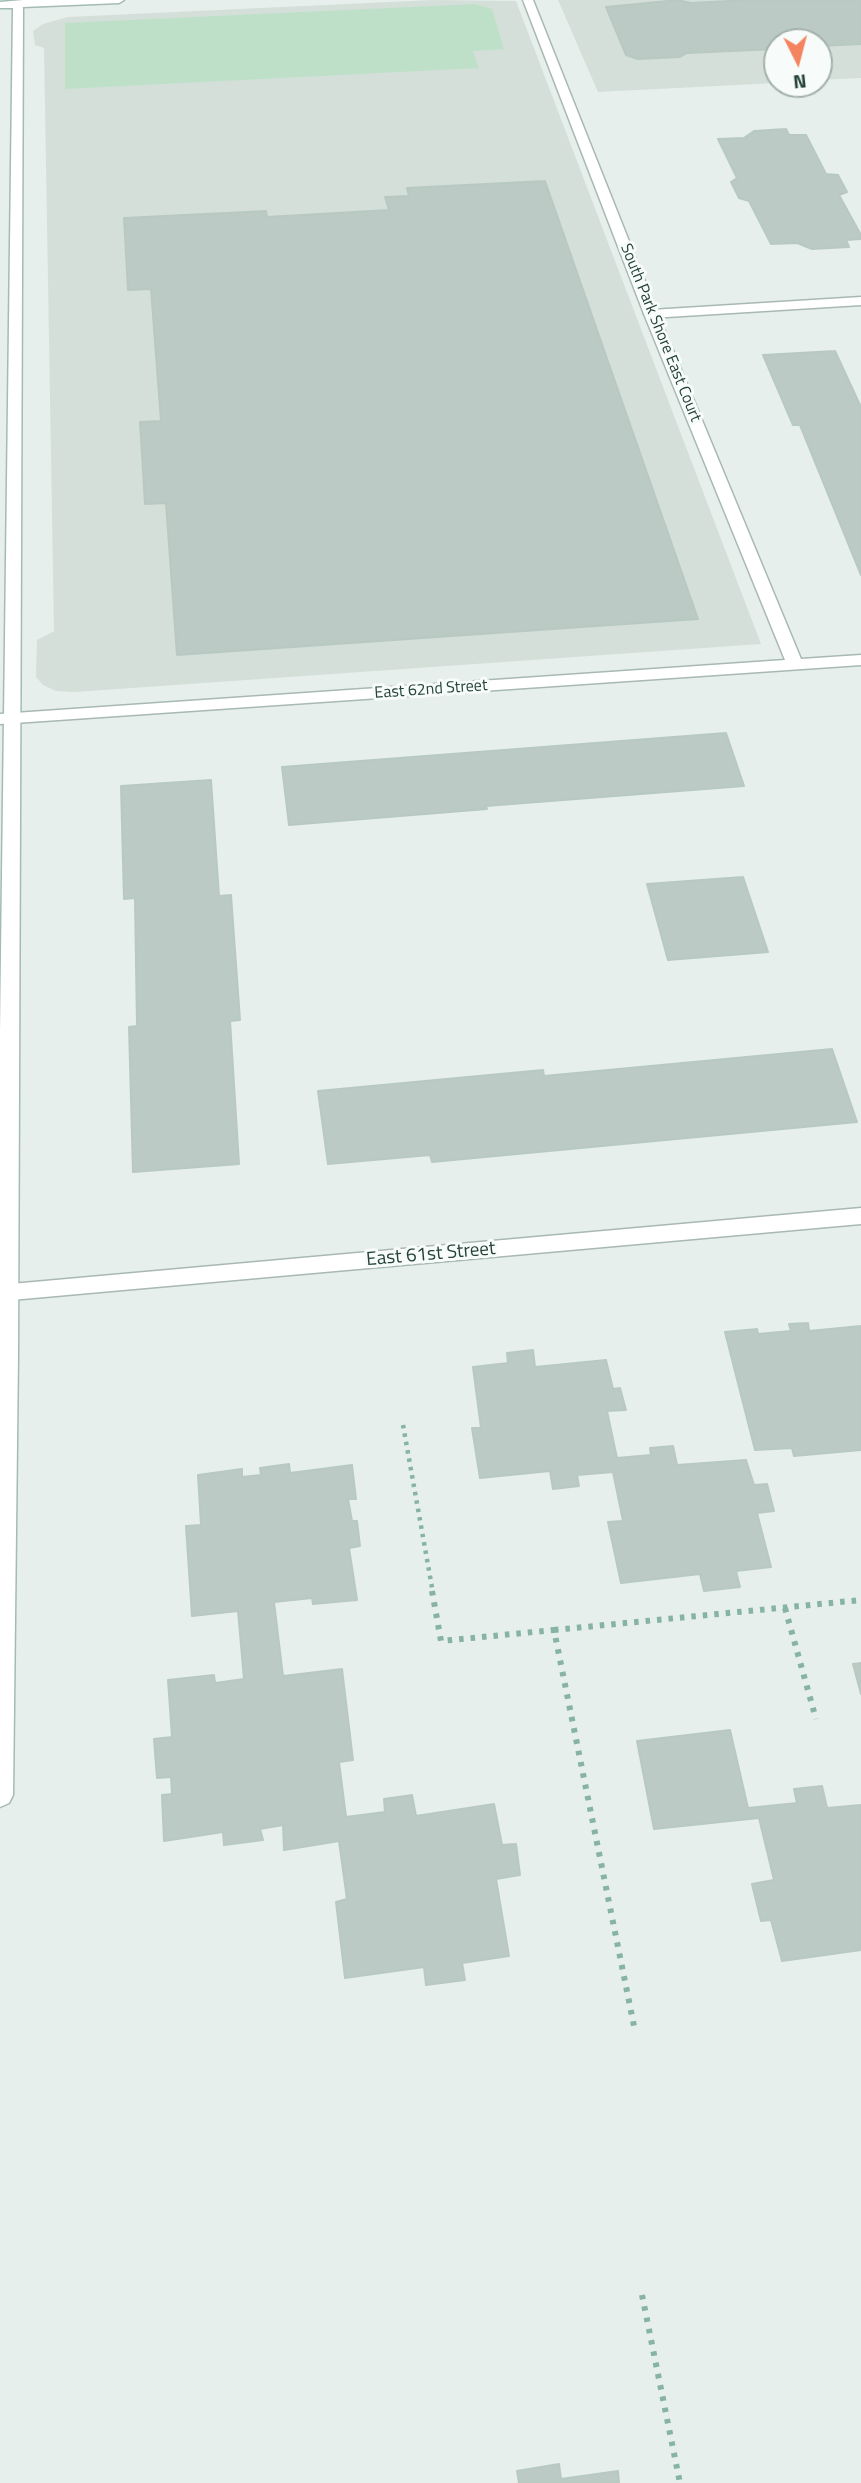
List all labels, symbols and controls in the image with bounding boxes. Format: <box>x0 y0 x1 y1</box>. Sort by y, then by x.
north arrow <box>763 28 833 98</box>
text: N <box>792 67 808 98</box>
street label: South Park Shore East Court <box>615 241 705 425</box>
street label: East 62nd Street <box>374 676 488 704</box>
street label: East 61st Street <box>365 1238 497 1272</box>

